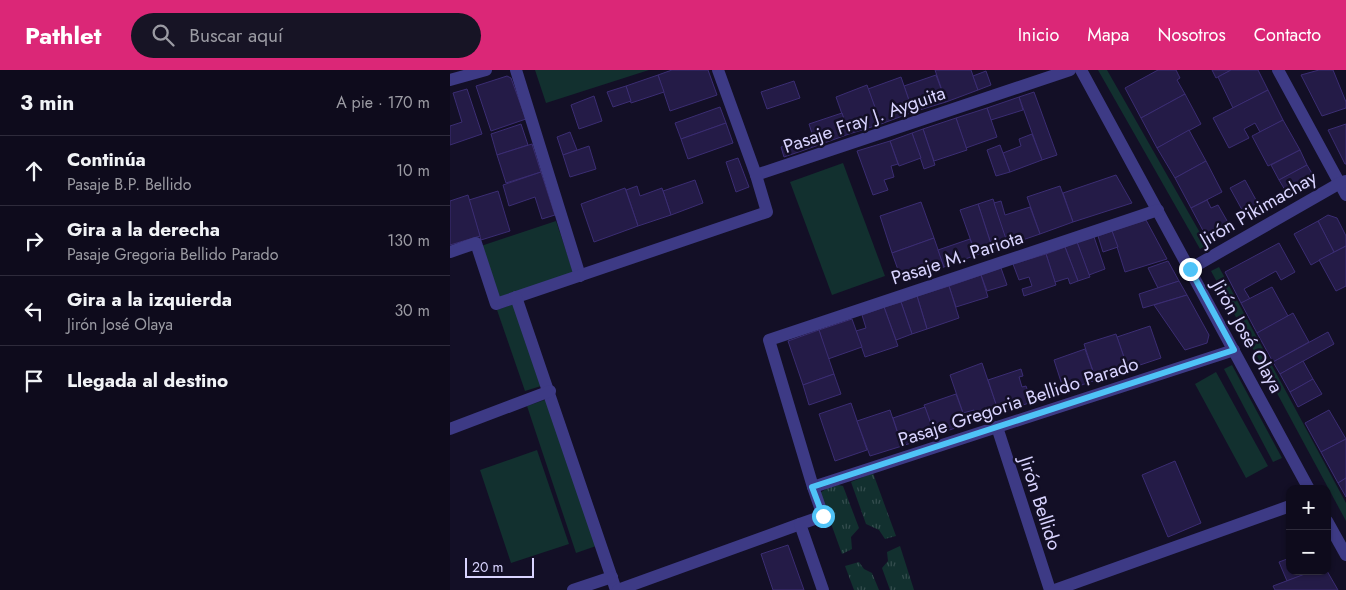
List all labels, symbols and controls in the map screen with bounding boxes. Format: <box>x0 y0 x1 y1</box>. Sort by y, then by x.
search box <box>131 13 481 58</box>
text: Pathlet <box>25 18 101 53</box>
icon: search <box>149 21 177 49</box>
text: Buscar aquí <box>189 22 283 49</box>
text: Inicio <box>1018 22 1059 48</box>
text: Mapa <box>1087 22 1129 48</box>
text: Nosotros <box>1157 22 1226 48</box>
text: Contacto <box>1254 22 1321 48</box>
street label: Pasaje Fray J. Ayguita <box>779 79 949 160</box>
text: 3 min <box>20 88 74 118</box>
text: A pie · 170 m <box>336 91 430 114</box>
text: Continúa <box>67 146 146 173</box>
icon: ahead <box>20 157 48 185</box>
text: 10 m <box>396 159 430 182</box>
street label: Jirón Pikimachay <box>1192 164 1322 254</box>
text: Pasaje B.P. Bellido <box>67 173 191 196</box>
text: Gira a la derecha <box>67 216 220 243</box>
street label: Pasaje M. Pariota <box>888 223 1027 292</box>
icon: right <box>20 227 48 255</box>
text: 130 m <box>387 229 430 252</box>
text: Pasaje Gregoria Bellido Parado <box>67 243 278 266</box>
route end <box>1179 258 1202 281</box>
street label: Jirón José Olaya <box>1204 272 1290 398</box>
text: Gira a la izquierda <box>67 286 232 313</box>
icon: left <box>20 297 48 325</box>
text: 30 m <box>394 299 430 322</box>
text: Jirón José Olaya <box>67 313 173 336</box>
street label: Pasaje Gregoria Bellido Parado <box>895 350 1142 453</box>
icon: arrive <box>20 367 48 395</box>
text: Llegada al destino <box>67 367 228 394</box>
street label: Jirón Bellido <box>1012 450 1068 553</box>
map controls <box>1286 485 1331 575</box>
button: + <box>1286 485 1331 530</box>
route start <box>812 505 835 528</box>
button: − <box>1286 530 1331 575</box>
scale bar <box>465 555 534 578</box>
text: 20 m <box>472 557 504 577</box>

